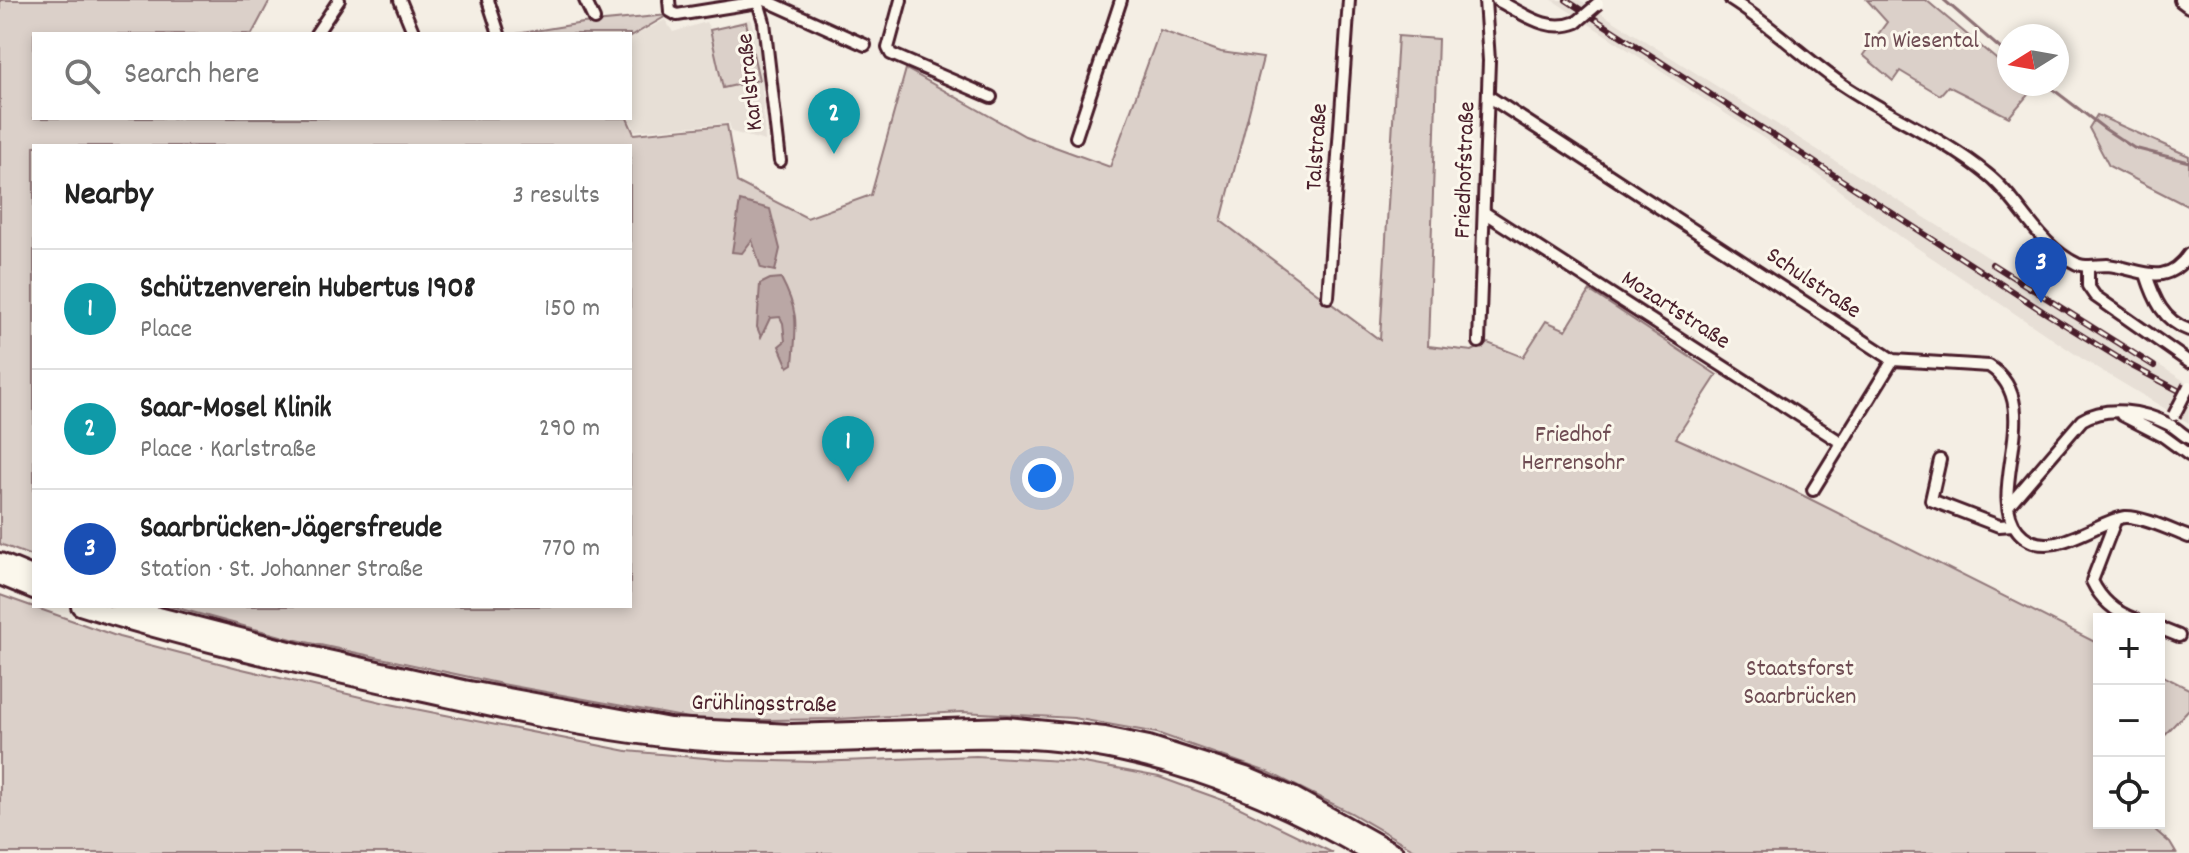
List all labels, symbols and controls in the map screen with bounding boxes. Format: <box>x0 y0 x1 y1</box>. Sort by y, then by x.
north arrow <box>1997 24 2069 96</box>
park label: Im Wiesental <box>1863 25 1979 59</box>
street label: Karlstraße <box>729 31 773 133</box>
search box <box>32 32 632 120</box>
icon: search <box>60 54 104 98</box>
text: Search here <box>124 55 260 98</box>
pin: 2 <box>808 88 860 154</box>
street label: Friedhofstraße <box>1447 101 1485 239</box>
street label: Talstraße <box>1298 102 1338 192</box>
text: Nearby <box>64 172 153 221</box>
text: 3 results <box>513 178 600 215</box>
pin: 3 <box>2015 237 2067 303</box>
street label: Schulstraße <box>1759 240 1867 328</box>
street label: Mozartstraße <box>1614 263 1736 359</box>
text: Schützenverein Hubertus 1908 <box>140 269 476 312</box>
text: 1 <box>87 291 93 328</box>
text: 150 m <box>544 291 600 328</box>
text: Place <box>140 312 192 349</box>
text: Saar-Mosel Klinik <box>140 389 332 432</box>
text: 2 <box>84 411 96 448</box>
text: 290 m <box>539 411 600 448</box>
pin: 1 <box>822 416 874 482</box>
park label: Friedhof Herrensohr <box>1522 419 1625 481</box>
text: Place · Karlstraße <box>140 432 316 469</box>
your location <box>1022 458 1062 498</box>
text: Saarbrücken-Jägersfreude <box>140 509 442 552</box>
text: 3 <box>84 531 96 568</box>
text: 770 m <box>542 531 600 568</box>
text: Station · St. Johanner Straße <box>140 552 423 589</box>
map controls <box>2093 613 2165 829</box>
button: + <box>2093 613 2165 685</box>
park label: Staatsforst Saarbrücken <box>1744 653 1856 715</box>
button: − <box>2093 685 2165 757</box>
street label: Grühlingsstraße <box>691 687 837 723</box>
button: locate <box>2093 757 2165 829</box>

